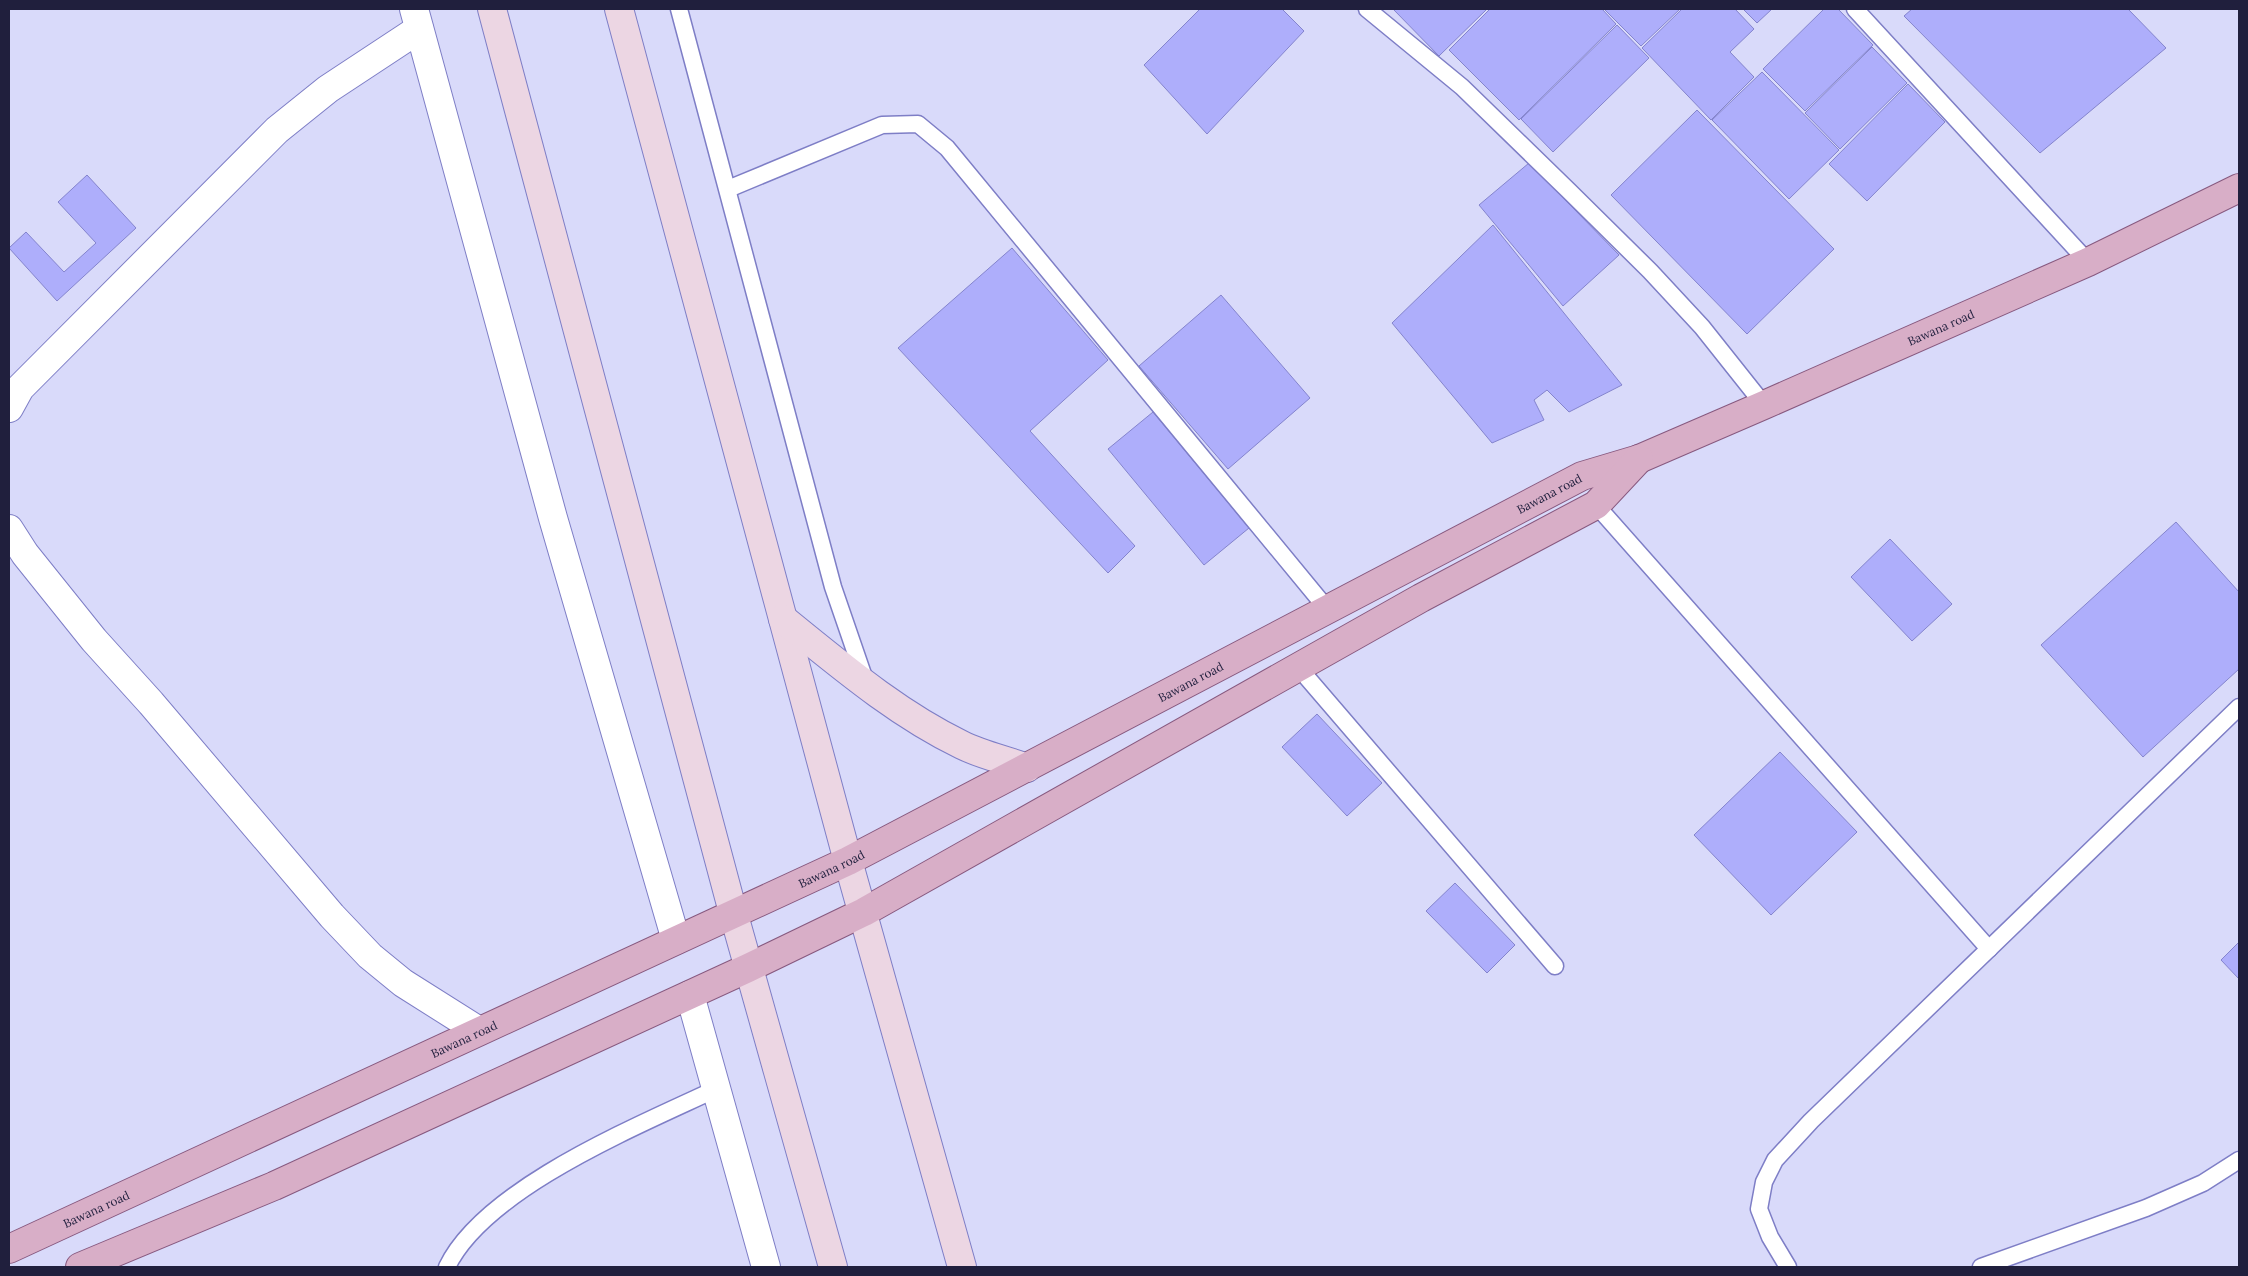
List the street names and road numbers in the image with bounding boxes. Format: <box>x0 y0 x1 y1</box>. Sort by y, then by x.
street label: Bawana road <box>1905 306 1976 348</box>
street label: Bawana road <box>1514 470 1584 517</box>
street label: Bawana road <box>1155 658 1225 705</box>
street label: Bawana road <box>796 846 867 891</box>
street label: Bawana road <box>428 1017 499 1060</box>
street label: Bawana road <box>61 1187 132 1230</box>

